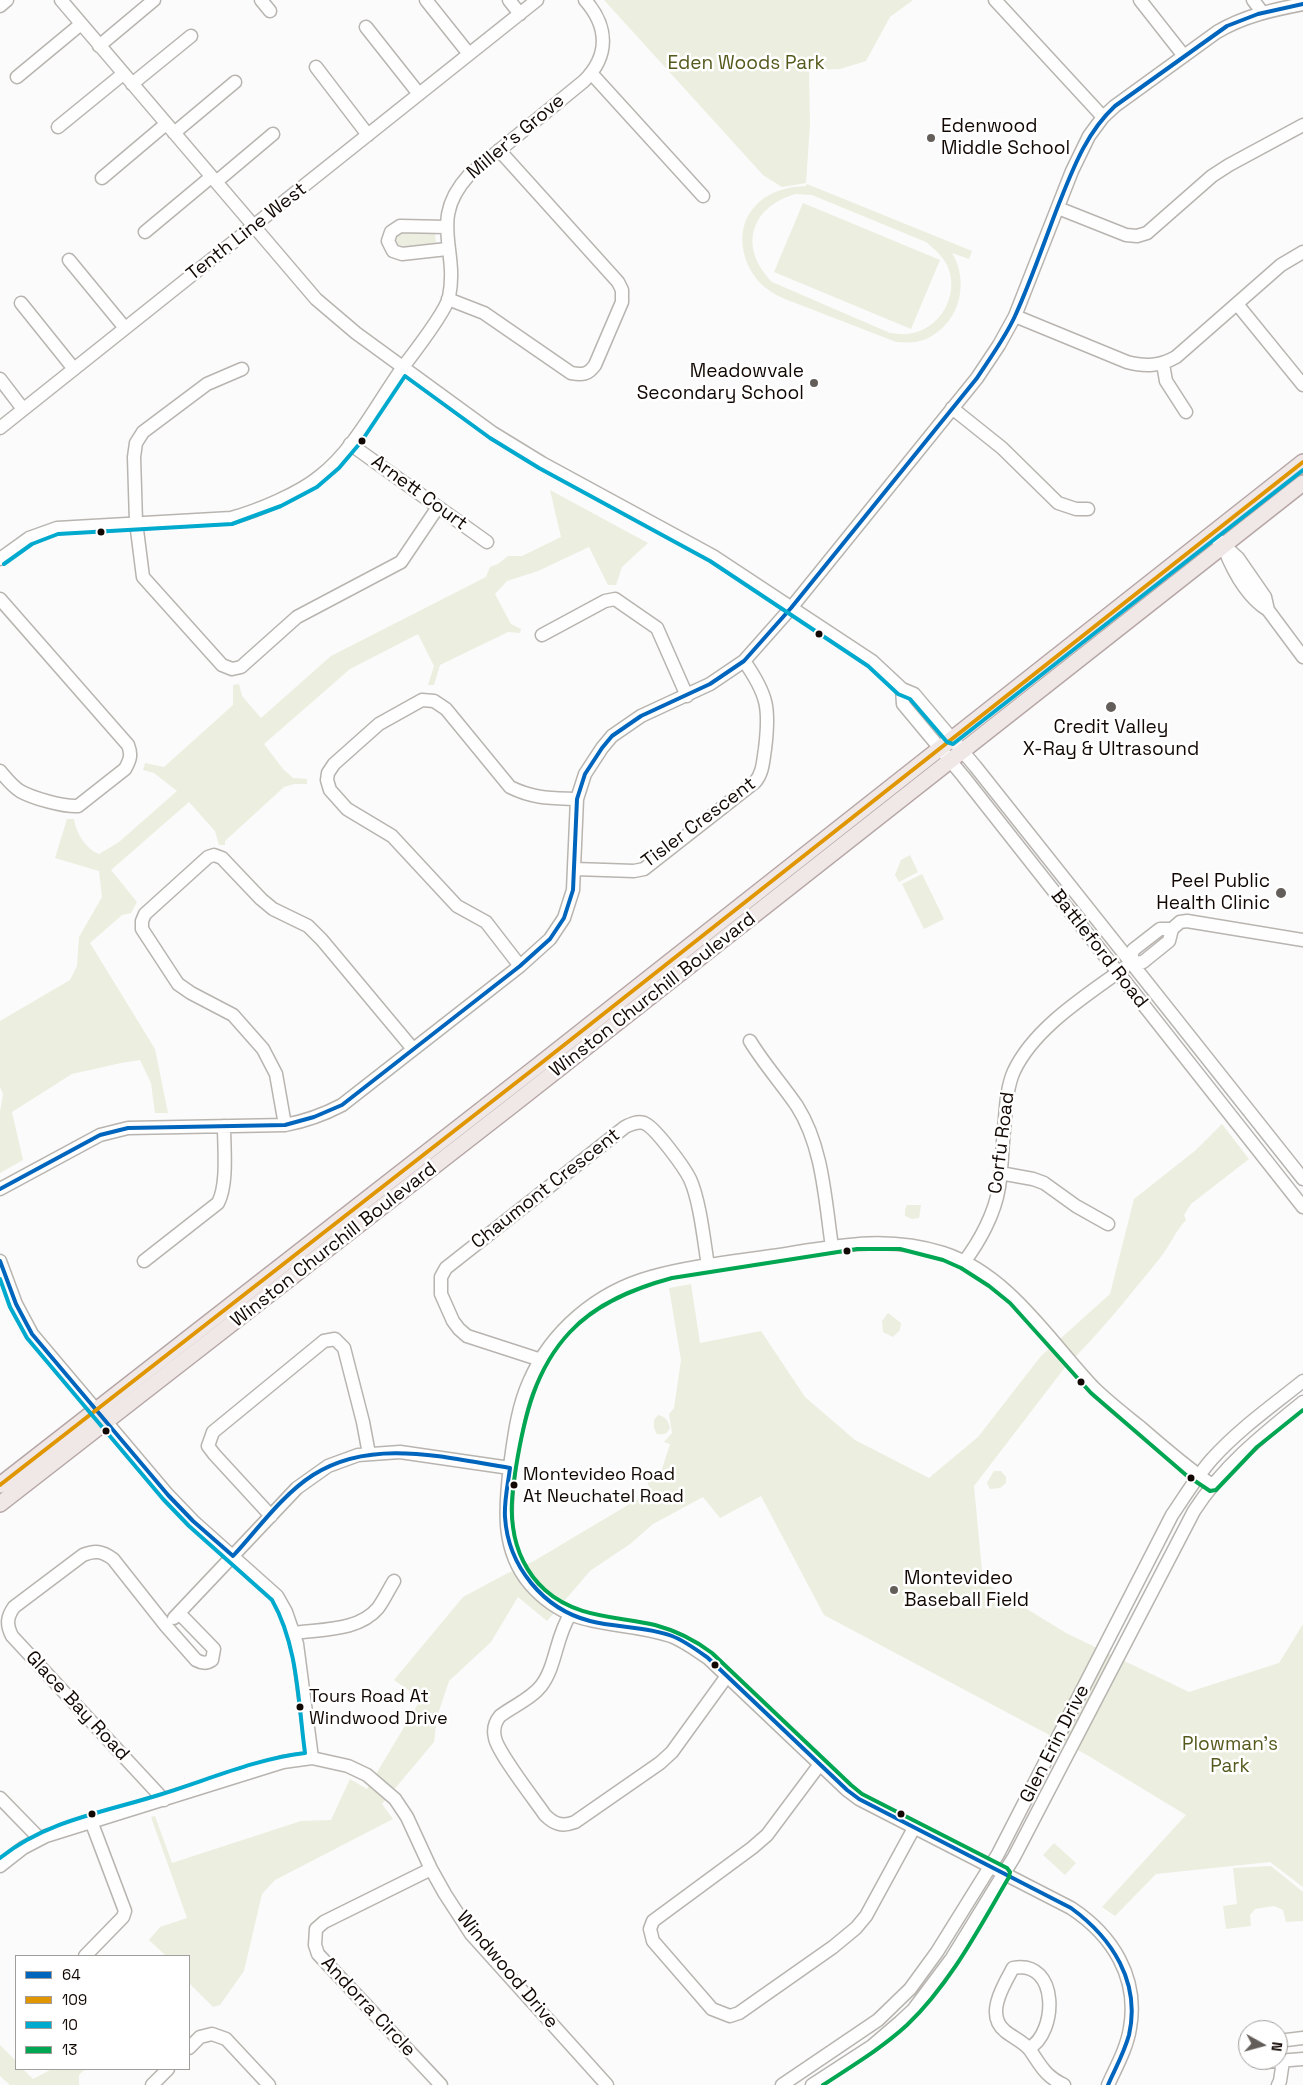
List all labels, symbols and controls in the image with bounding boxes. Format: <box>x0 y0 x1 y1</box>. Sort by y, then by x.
park label: Eden Woods Park <box>667 53 825 75</box>
street label: Miller's Grove <box>463 90 569 184</box>
place label: Edenwood Middle School <box>941 116 1070 160</box>
marker: Edenwood Middle School <box>925 132 937 144</box>
street label: Tenth Line West <box>182 178 312 286</box>
place label: Meadowvale Secondary School <box>637 361 804 405</box>
marker: Meadowvale Secondary School <box>808 377 820 389</box>
unlabelled marker <box>357 436 367 446</box>
street label: Arnett Court <box>366 450 472 536</box>
unlabelled marker <box>96 527 106 537</box>
unlabelled marker <box>814 629 824 639</box>
marker: Credit Valley X-Ray & Ultrasound <box>1104 700 1118 714</box>
place label: Credit Valley X-Ray & Ultrasound <box>1023 717 1199 761</box>
street label: Tisler Crescent <box>638 773 760 873</box>
place label: Peel Public Health Clinic <box>1156 871 1270 915</box>
street label: Battleford Road <box>1046 885 1152 1013</box>
marker: Peel Public Health Clinic <box>1274 886 1288 900</box>
street label: Winston Churchill Boulevard <box>546 908 760 1082</box>
street label: Corfu Road <box>984 1091 1020 1195</box>
street label: Chaumont Crescent <box>467 1124 625 1254</box>
street label: Winston Churchill Boulevard <box>227 1158 441 1332</box>
unlabelled marker <box>842 1246 852 1256</box>
unlabelled marker <box>1076 1377 1086 1387</box>
unlabelled marker <box>101 1426 111 1436</box>
place label: Montevideo Road At Neuchatel Road <box>523 1464 684 1506</box>
unlabelled marker <box>1186 1473 1196 1483</box>
marker: Montevideo Road At Neuchatel Road <box>509 1480 519 1490</box>
place label: Montevideo Baseball Field <box>904 1568 1029 1612</box>
marker: Montevideo Baseball Field <box>888 1584 900 1596</box>
street label: Glace Bay Road <box>20 1646 134 1766</box>
unlabelled marker <box>710 1660 720 1670</box>
street label: Glen Erin Drive <box>1015 1681 1095 1807</box>
place label: Tours Road At Windwood Drive <box>309 1686 448 1728</box>
marker: Tours Road At Windwood Drive <box>295 1702 305 1712</box>
park label: Plowman's Park <box>1182 1734 1278 1778</box>
unlabelled marker <box>87 1809 97 1819</box>
unlabelled marker <box>896 1809 906 1819</box>
street label: Windwood Drive <box>451 1907 563 2033</box>
street label: Andorra Circle <box>316 1952 420 2062</box>
legend <box>15 1955 190 2070</box>
text: 64 <box>62 1965 81 1984</box>
text: 109 <box>62 1990 87 2009</box>
text: 10 <box>62 2015 78 2034</box>
north arrow <box>1238 2020 1288 2070</box>
text: 13 <box>62 2040 77 2059</box>
text: N <box>1267 2041 1286 2052</box>

